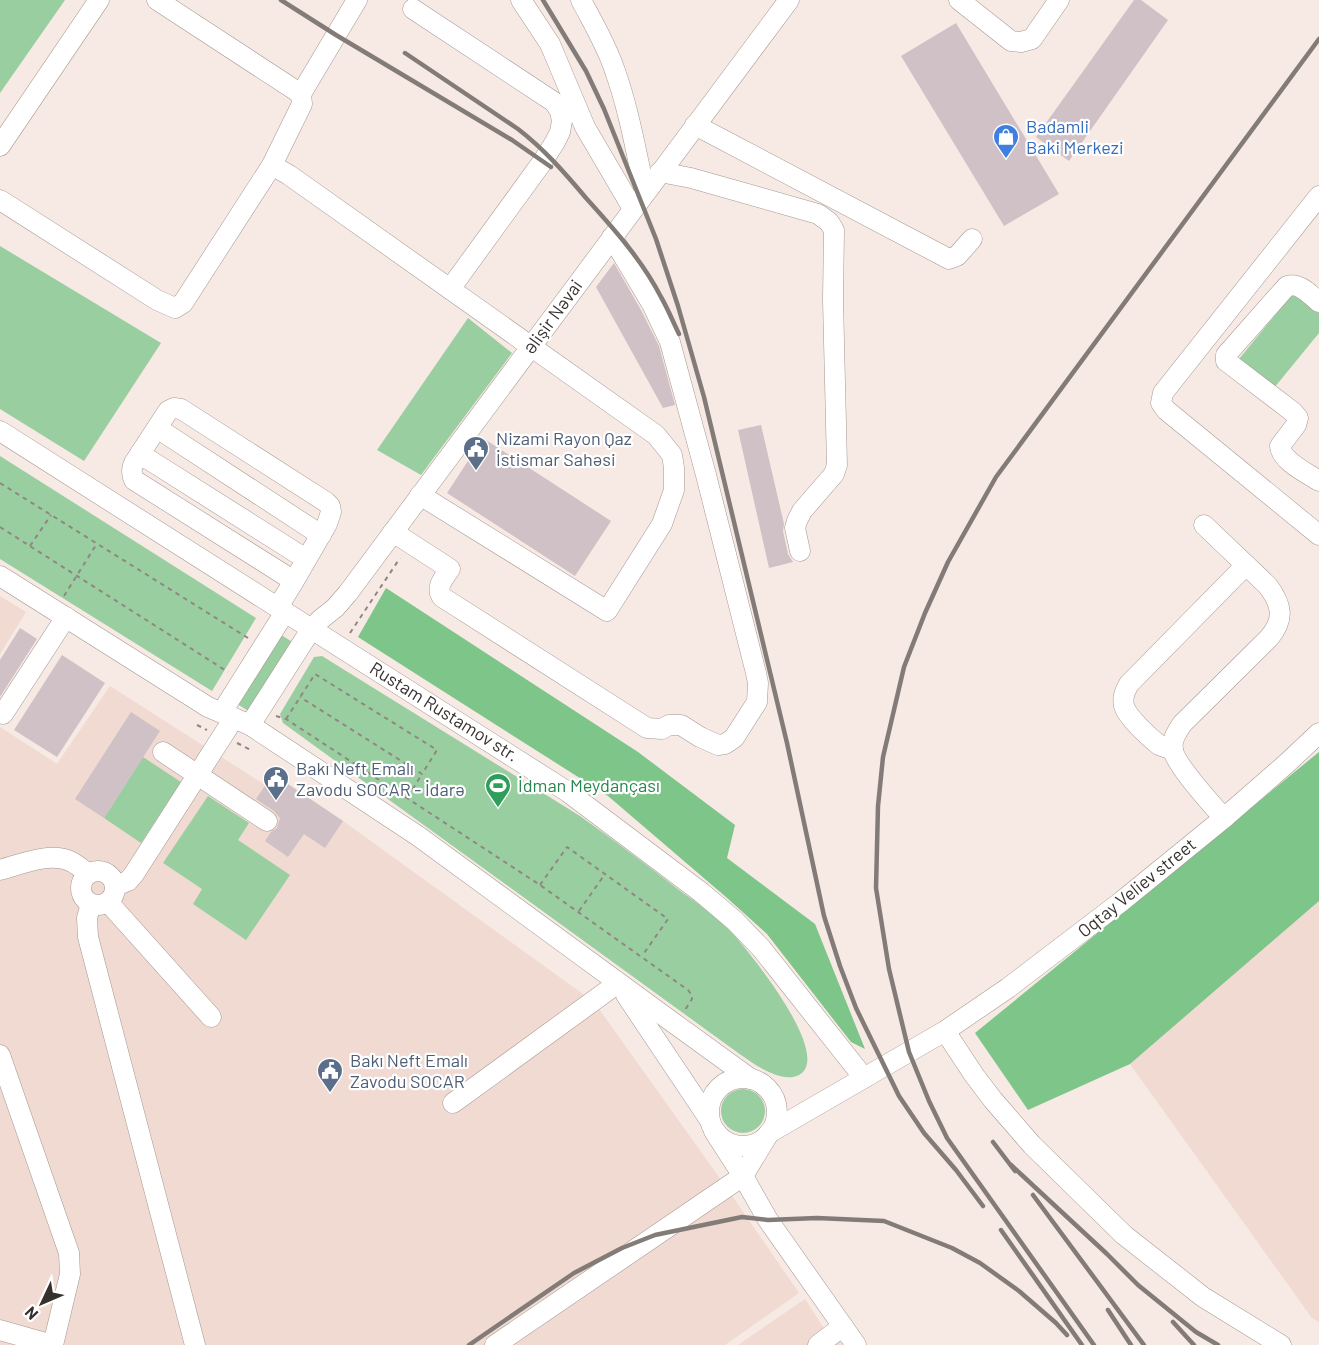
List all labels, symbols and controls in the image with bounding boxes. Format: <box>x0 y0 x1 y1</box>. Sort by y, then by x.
place label: Badamli Baki Merkezi <box>1026 115 1123 158</box>
shop icon: Badamli Baki Merkezi <box>991 122 1021 160</box>
street label: Əlişir Nəvai <box>518 275 587 358</box>
place label: Nizami Rayon Qaz İstismar Sahəsi <box>496 427 632 470</box>
public building icon: Nizami Rayon Qaz İstismar Sahəsi <box>461 434 491 472</box>
street label: Rustam Rustamov str. <box>366 656 523 766</box>
place label: Bakı Neft Emalı Zavodu SOCAR - İdarə <box>296 757 465 800</box>
public building icon: Bakı Neft Emalı Zavodu SOCAR - İdarə <box>261 764 291 802</box>
sports icon: İdman Meydançası <box>483 771 513 809</box>
place label: İdman Meydançası <box>518 774 660 796</box>
street label: Oqtay Veliev street <box>1073 833 1200 942</box>
place label: Bakı Neft Emalı Zavodu SOCAR <box>350 1049 468 1092</box>
public building icon: Bakı Neft Emalı Zavodu SOCAR <box>315 1056 345 1094</box>
north arrow <box>12 1273 72 1333</box>
text: N <box>20 1303 41 1324</box>

